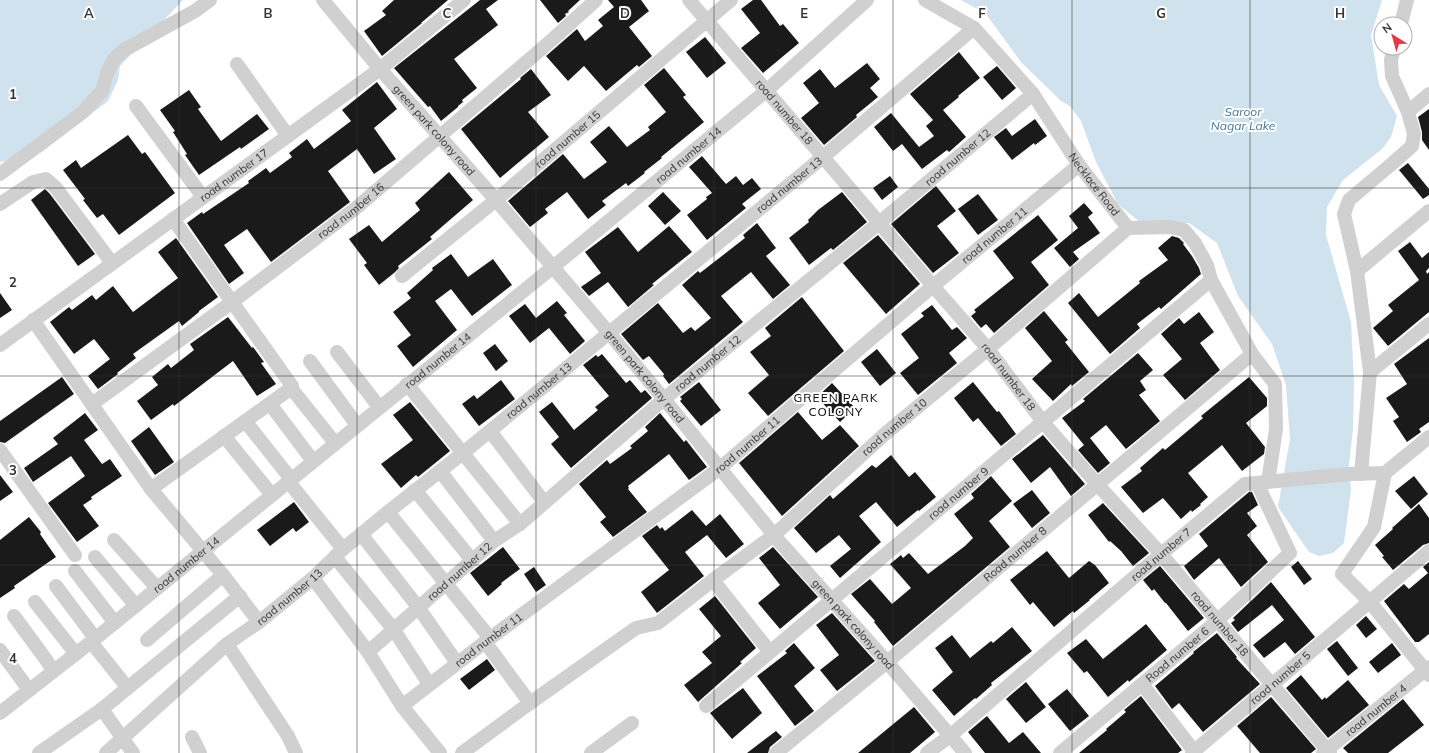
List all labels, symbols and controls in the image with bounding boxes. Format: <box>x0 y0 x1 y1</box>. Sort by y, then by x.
text: A <box>84 5 94 21</box>
text: B <box>264 5 273 21</box>
text: C <box>443 5 452 21</box>
text: D <box>620 5 630 21</box>
text: E <box>800 5 808 21</box>
text: F <box>978 5 986 21</box>
text: G <box>1156 5 1166 21</box>
text: H <box>1335 5 1345 21</box>
north arrow <box>1373 16 1413 56</box>
text: N <box>1379 20 1395 36</box>
street label: road number 18 <box>753 76 816 148</box>
street label: green park colony road <box>390 82 478 178</box>
text: 1 <box>9 86 17 102</box>
water label: Saroor Nagar Lake <box>1211 104 1276 133</box>
street label: road number 15 <box>532 107 604 171</box>
street label: road number 14 <box>652 124 724 187</box>
street label: road number 12 <box>922 125 994 189</box>
street label: road number 17 <box>197 146 271 205</box>
street label: Necklace Road <box>1066 150 1123 218</box>
street label: road number 13 <box>753 154 825 216</box>
street label: road number 16 <box>315 180 387 242</box>
street label: road number 11 <box>958 204 1030 267</box>
text: 2 <box>9 274 17 290</box>
street label: green park colony road <box>602 327 687 426</box>
street label: road number 14 <box>402 329 474 392</box>
street label: road number 12 <box>672 332 744 395</box>
street label: road number 18 <box>979 340 1039 414</box>
street label: road number 13 <box>503 359 575 422</box>
district label: GREEN PARK COLONY <box>794 390 878 419</box>
street label: road number 10 <box>859 395 930 459</box>
street label: road number 11 <box>712 413 783 477</box>
text: 3 <box>9 462 17 478</box>
street label: road number 9 <box>925 464 991 523</box>
street label: Road number 8 <box>980 523 1050 585</box>
street label: road number 7 <box>1128 525 1194 584</box>
street label: road number 14 <box>150 533 223 596</box>
street label: road number 12 <box>424 539 495 604</box>
street label: road number 13 <box>253 566 325 628</box>
street label: green park colony road <box>809 576 897 672</box>
street label: road number 18 <box>1188 588 1252 659</box>
street label: road number 11 <box>452 610 525 670</box>
street label: Road number 6 <box>1143 624 1212 685</box>
street label: road number 5 <box>1247 648 1314 707</box>
text: 4 <box>9 650 17 666</box>
street label: road number 4 <box>1342 681 1410 739</box>

